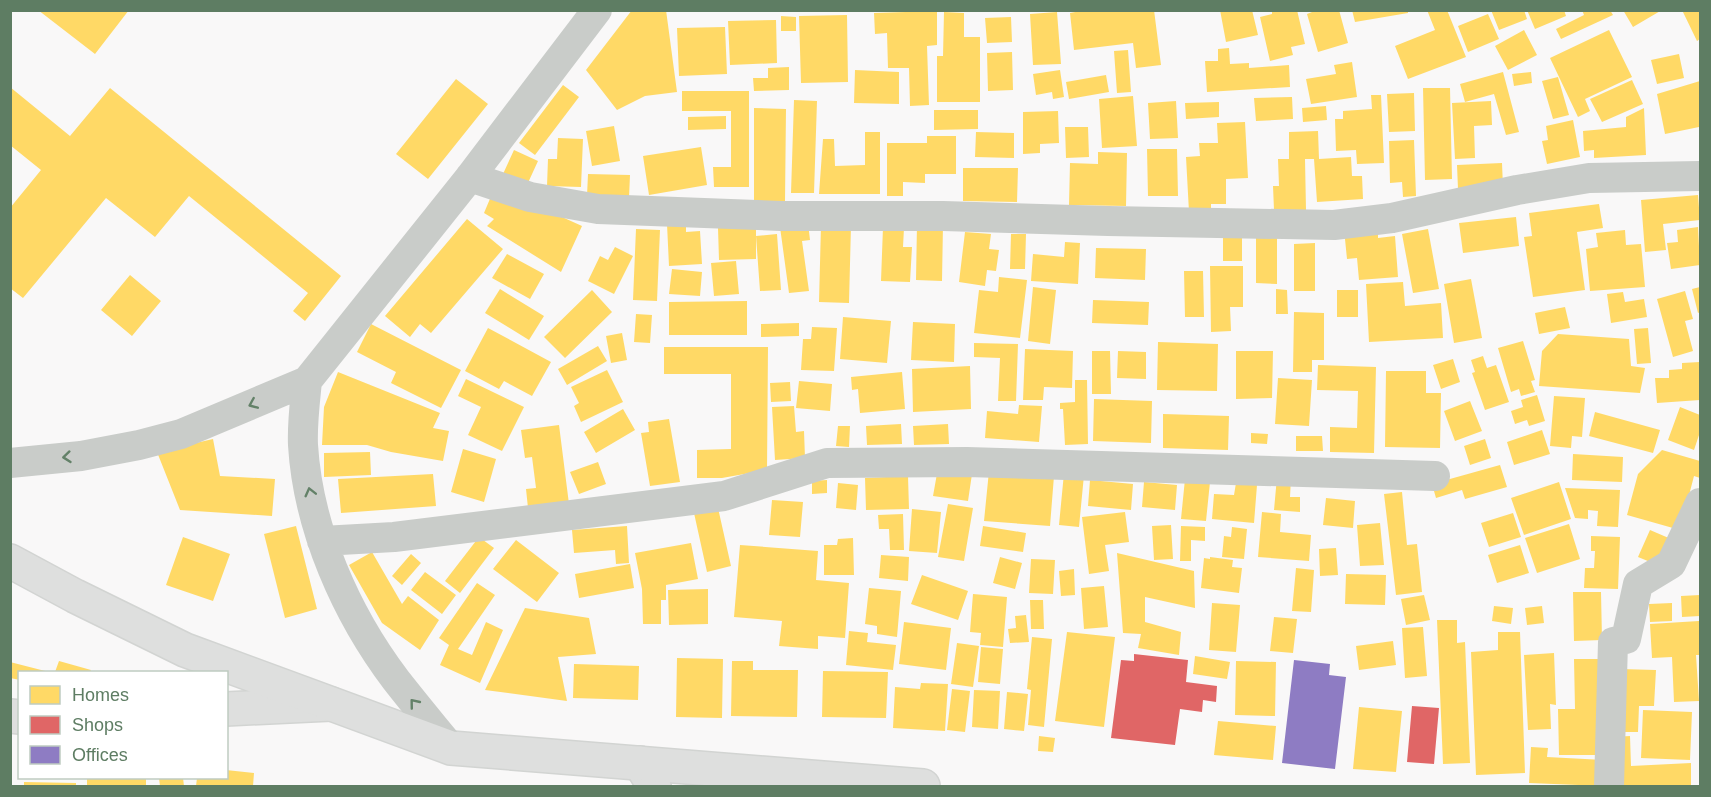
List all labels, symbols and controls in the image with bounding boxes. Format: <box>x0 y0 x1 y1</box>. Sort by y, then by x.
one-way arrow <box>248 396 259 408</box>
one-way arrow <box>62 450 71 463</box>
one-way arrow <box>305 487 318 497</box>
legend <box>18 671 228 779</box>
text: Homes <box>72 685 129 705</box>
one-way arrow <box>410 698 421 709</box>
text: Shops <box>72 715 123 735</box>
text: Offices <box>72 745 128 765</box>

